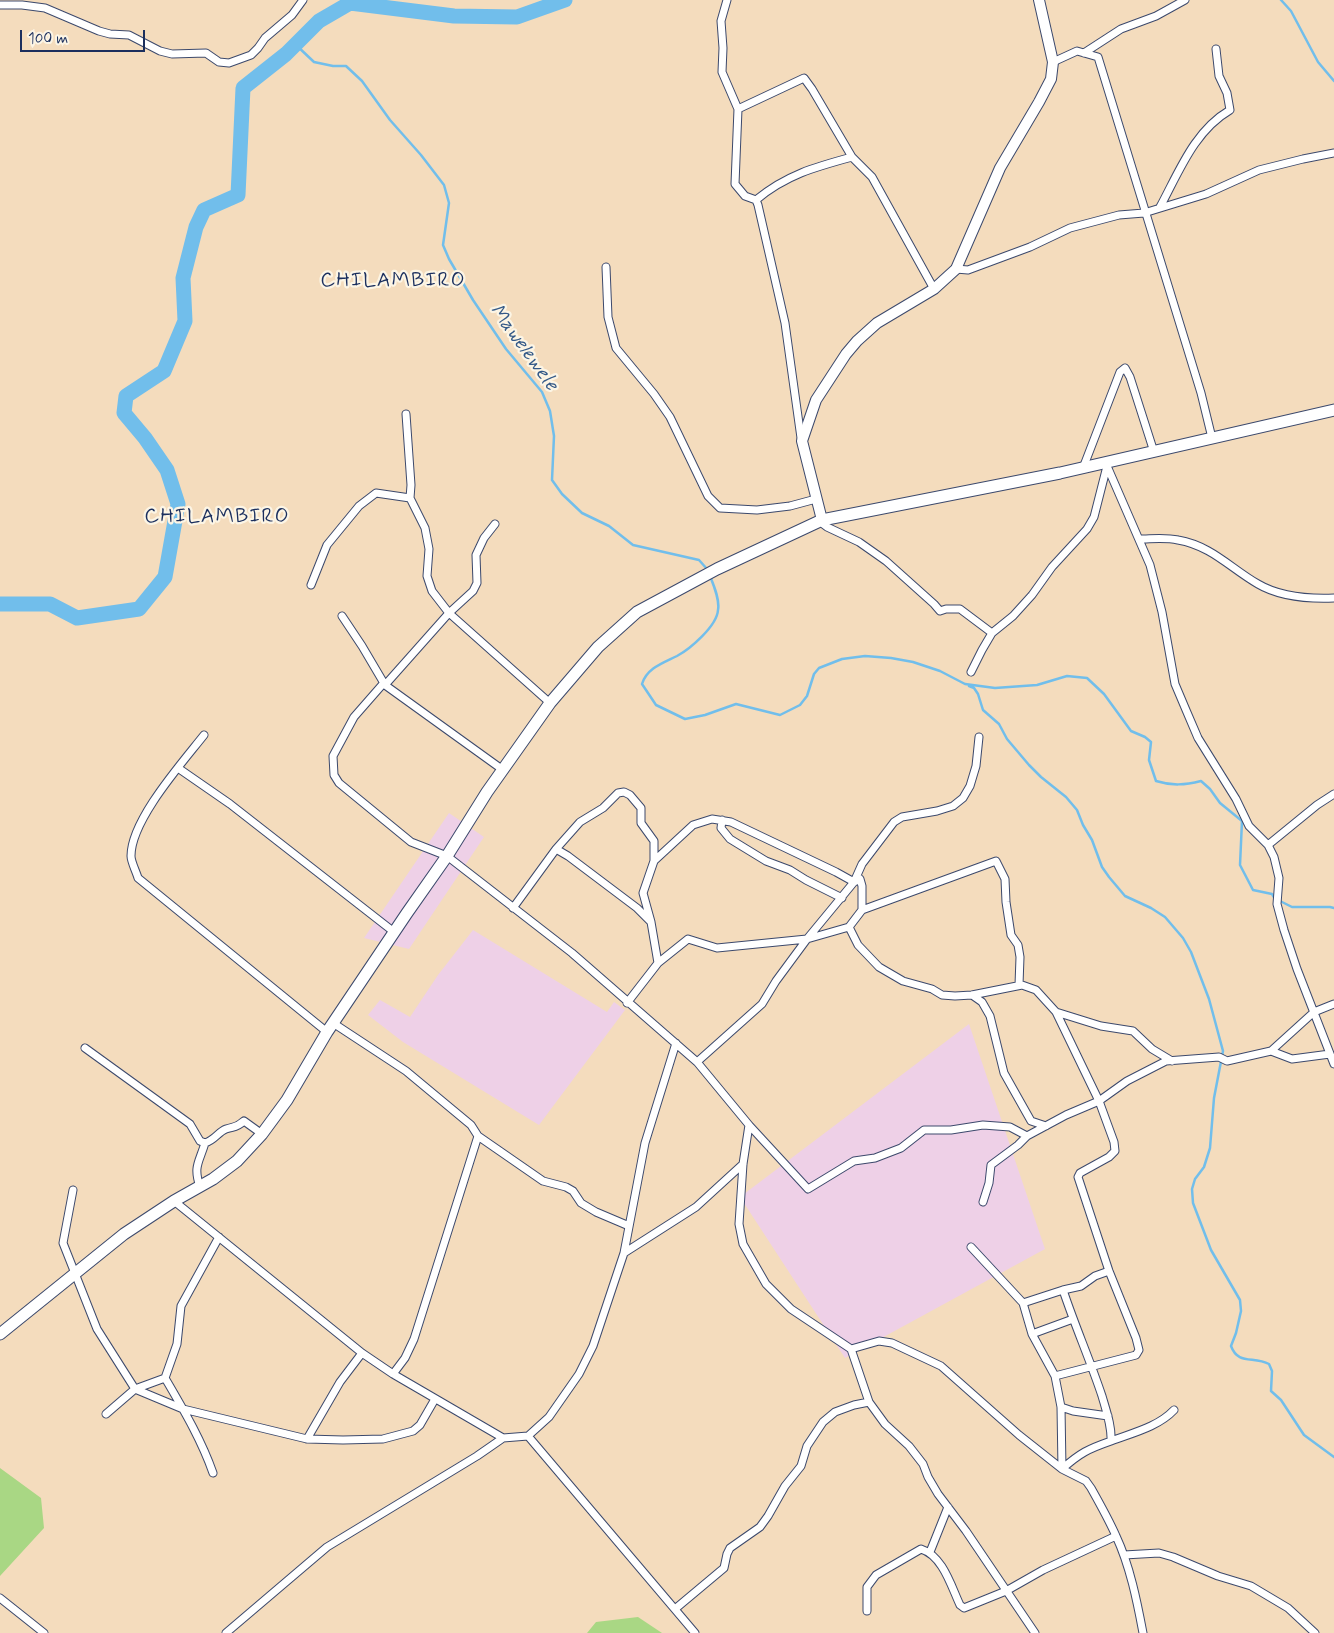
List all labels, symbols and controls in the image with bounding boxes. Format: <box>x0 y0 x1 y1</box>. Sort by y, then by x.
scale bar <box>22 20 148 52</box>
text: 100 m <box>28 29 68 49</box>
district label: CHILAMBIRO <box>322 269 464 295</box>
water label: Mawelewele <box>483 300 563 396</box>
district label: CHILAMBIRO <box>146 505 288 531</box>

